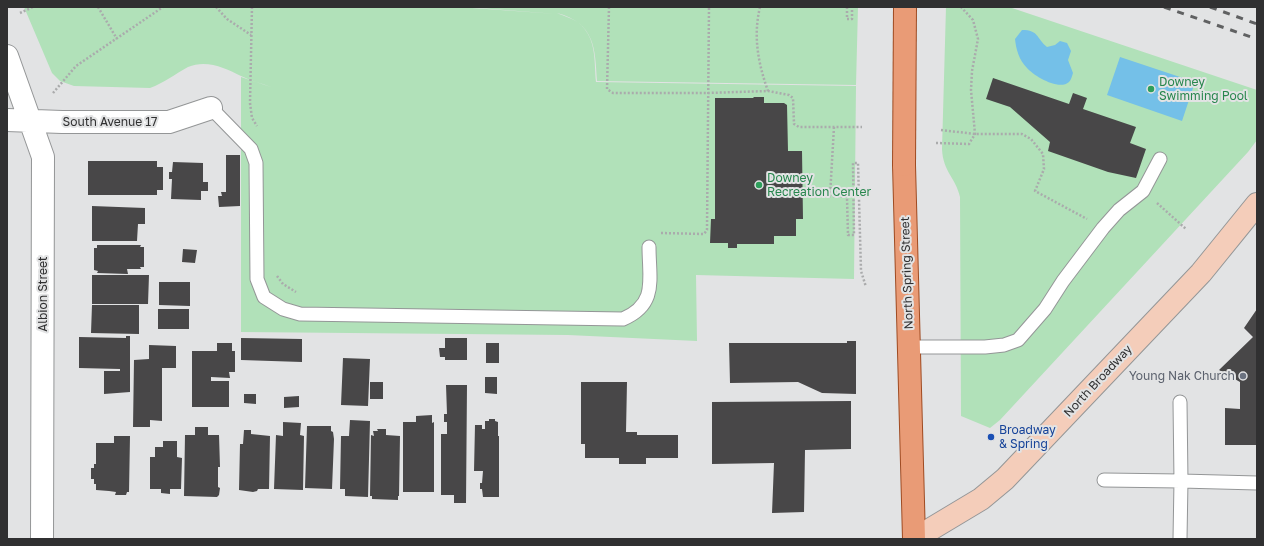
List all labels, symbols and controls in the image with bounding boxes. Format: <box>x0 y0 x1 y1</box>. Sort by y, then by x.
place label: Downey Swimming Pool <box>1159 75 1248 103</box>
marker: Downey Swimming Pool <box>1146 84 1156 94</box>
street label: South Avenue 17 <box>63 115 157 129</box>
place label: Downey Recreation Center <box>767 171 871 199</box>
marker: Downey Recreation Center <box>754 180 764 190</box>
street label: North Spring Street <box>898 216 916 330</box>
street label: Albion Street <box>36 256 50 332</box>
street label: North Broadway <box>1061 342 1135 420</box>
place label: Young Nak Church <box>1129 369 1235 383</box>
marker: Young Nak Church <box>1238 371 1248 381</box>
place label: Broadway & Spring <box>999 423 1056 451</box>
marker: Broadway & Spring <box>986 432 996 442</box>

